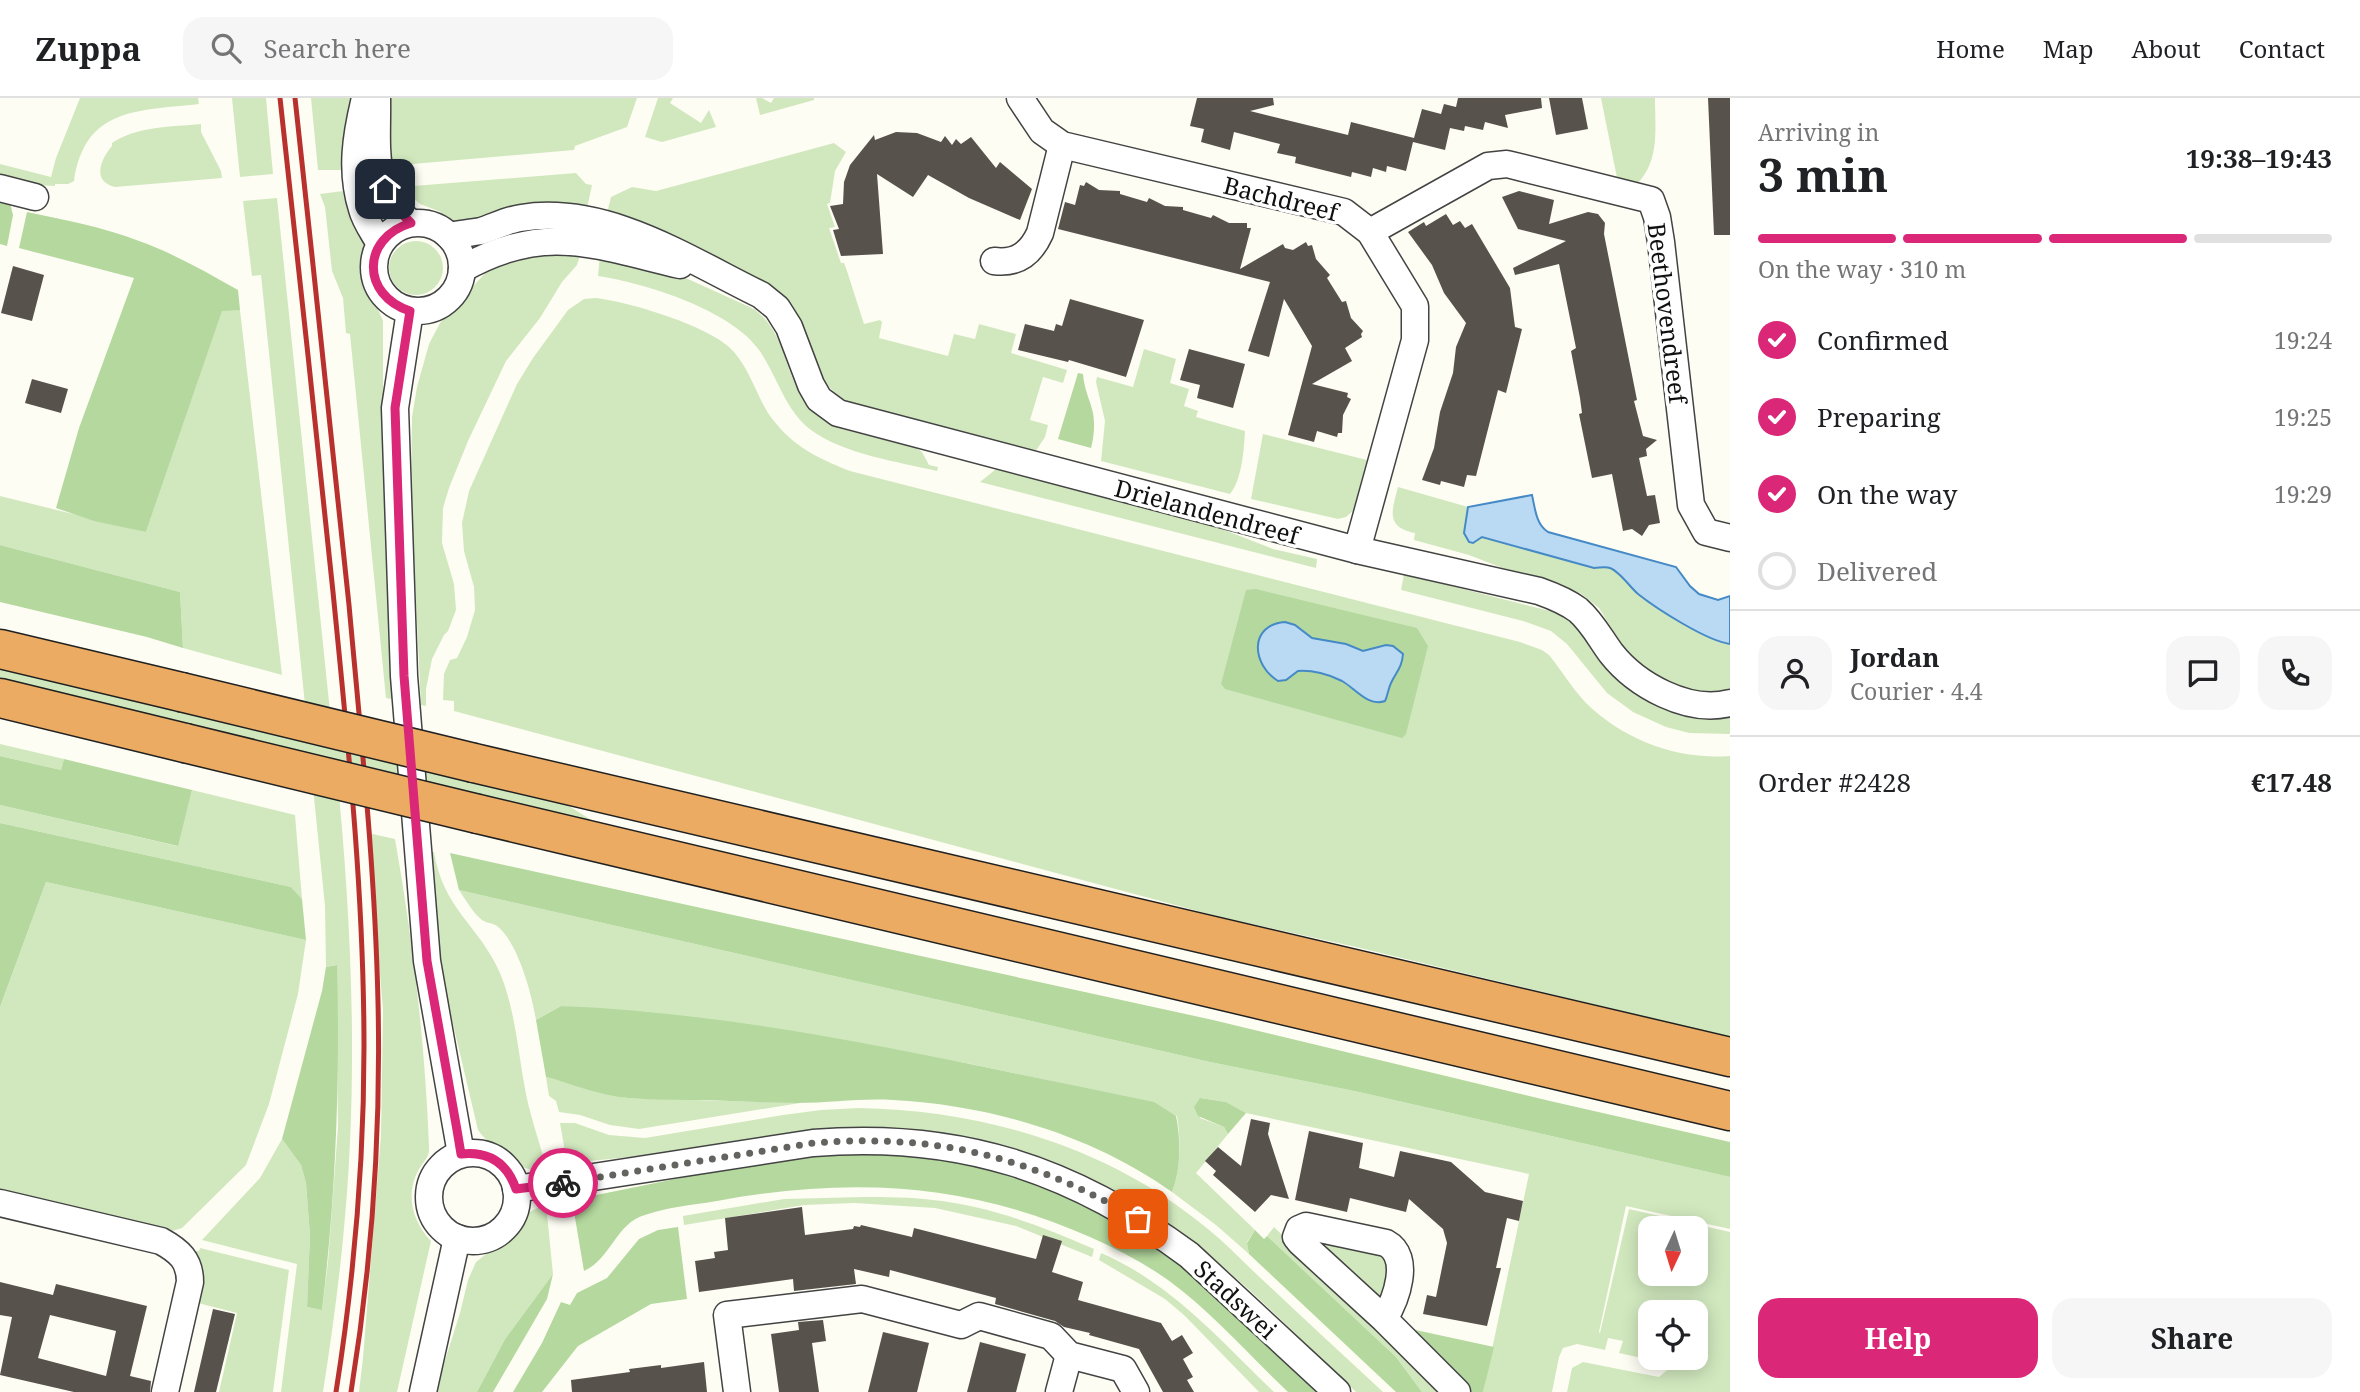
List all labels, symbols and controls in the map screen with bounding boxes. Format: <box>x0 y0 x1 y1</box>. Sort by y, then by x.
search box <box>183 17 673 80</box>
text: Zuppa <box>35 26 141 71</box>
icon: search <box>207 29 245 67</box>
text: Search here <box>263 30 411 66</box>
text: Home <box>1936 32 2005 65</box>
text: Map <box>2043 32 2094 65</box>
text: About <box>2132 32 2201 65</box>
text: Contact <box>2239 32 2325 65</box>
text: Arriving in <box>1758 116 1879 148</box>
text: 19:38–19:43 <box>2186 140 2332 176</box>
text: 3 min <box>1758 143 1888 205</box>
pin <box>355 159 415 219</box>
street label: Bachdreef <box>1220 168 1344 229</box>
icon: home <box>366 170 404 208</box>
street label: Beethovendreef <box>1641 221 1696 407</box>
text: On the way · 310 m <box>1758 253 1966 285</box>
icon: check <box>1758 321 1796 359</box>
text: Confirmed <box>1817 322 1949 358</box>
text: 19:24 <box>2274 324 2332 356</box>
icon: check <box>1758 398 1796 436</box>
text: Preparing <box>1817 399 1941 435</box>
text: 19:25 <box>2274 401 2332 433</box>
street label: Drielandendreef <box>1111 471 1305 552</box>
icon: check <box>1758 475 1796 513</box>
text: On the way <box>1817 476 1957 512</box>
text: 19:29 <box>2274 478 2332 510</box>
text: Delivered <box>1817 553 1937 589</box>
button: person <box>1758 636 1832 710</box>
button: chat <box>2166 636 2240 710</box>
button: phone <box>2258 636 2332 710</box>
text: Jordan <box>1850 639 1940 675</box>
text: Courier · 4.4 <box>1850 675 1983 707</box>
text: Order #2428 <box>1758 764 1911 800</box>
text: €17.48 <box>2251 764 2332 800</box>
courier <box>528 1148 598 1218</box>
icon: bike <box>544 1164 582 1202</box>
pin <box>1108 1189 1168 1249</box>
icon: bag <box>1119 1200 1157 1238</box>
north arrow <box>1638 1216 1708 1286</box>
map controls <box>1638 1216 1708 1370</box>
street label: Stadswei <box>1188 1252 1285 1346</box>
button: Help <box>1758 1298 2038 1378</box>
button: Share <box>2052 1298 2332 1378</box>
button: locate <box>1638 1300 1708 1370</box>

